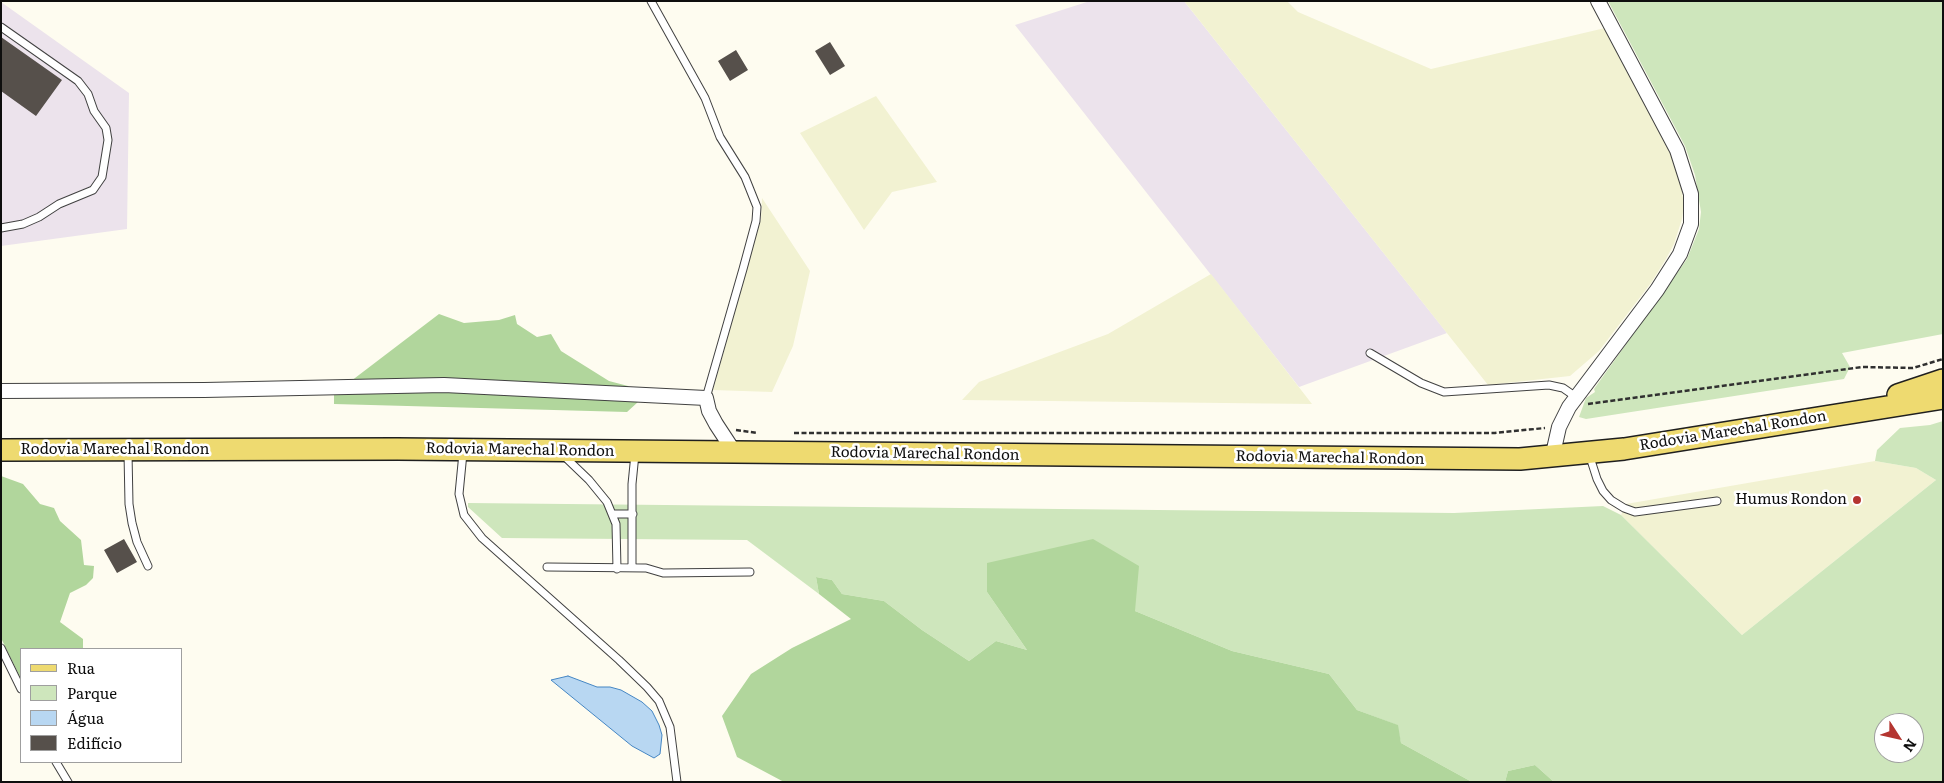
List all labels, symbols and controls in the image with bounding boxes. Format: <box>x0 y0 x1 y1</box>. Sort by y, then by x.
street label: Rodovia Marechal Rondon <box>1638 407 1828 455</box>
street label: Rodovia Marechal Rondon <box>425 439 615 461</box>
street label: Rodovia Marechal Rondon <box>20 441 210 459</box>
street label: Rodovia Marechal Rondon <box>830 443 1020 465</box>
street label: Rodovia Marechal Rondon <box>1235 447 1425 469</box>
place label: Humus Rondon <box>1735 491 1847 509</box>
marker: Humus Rondon <box>1851 494 1863 506</box>
legend <box>20 648 182 763</box>
text: Rua <box>67 656 95 679</box>
text: Parque <box>67 681 117 704</box>
text: Água <box>67 706 104 729</box>
north arrow <box>1874 713 1924 763</box>
text: Edifício <box>67 731 122 754</box>
text: N <box>1899 735 1922 757</box>

